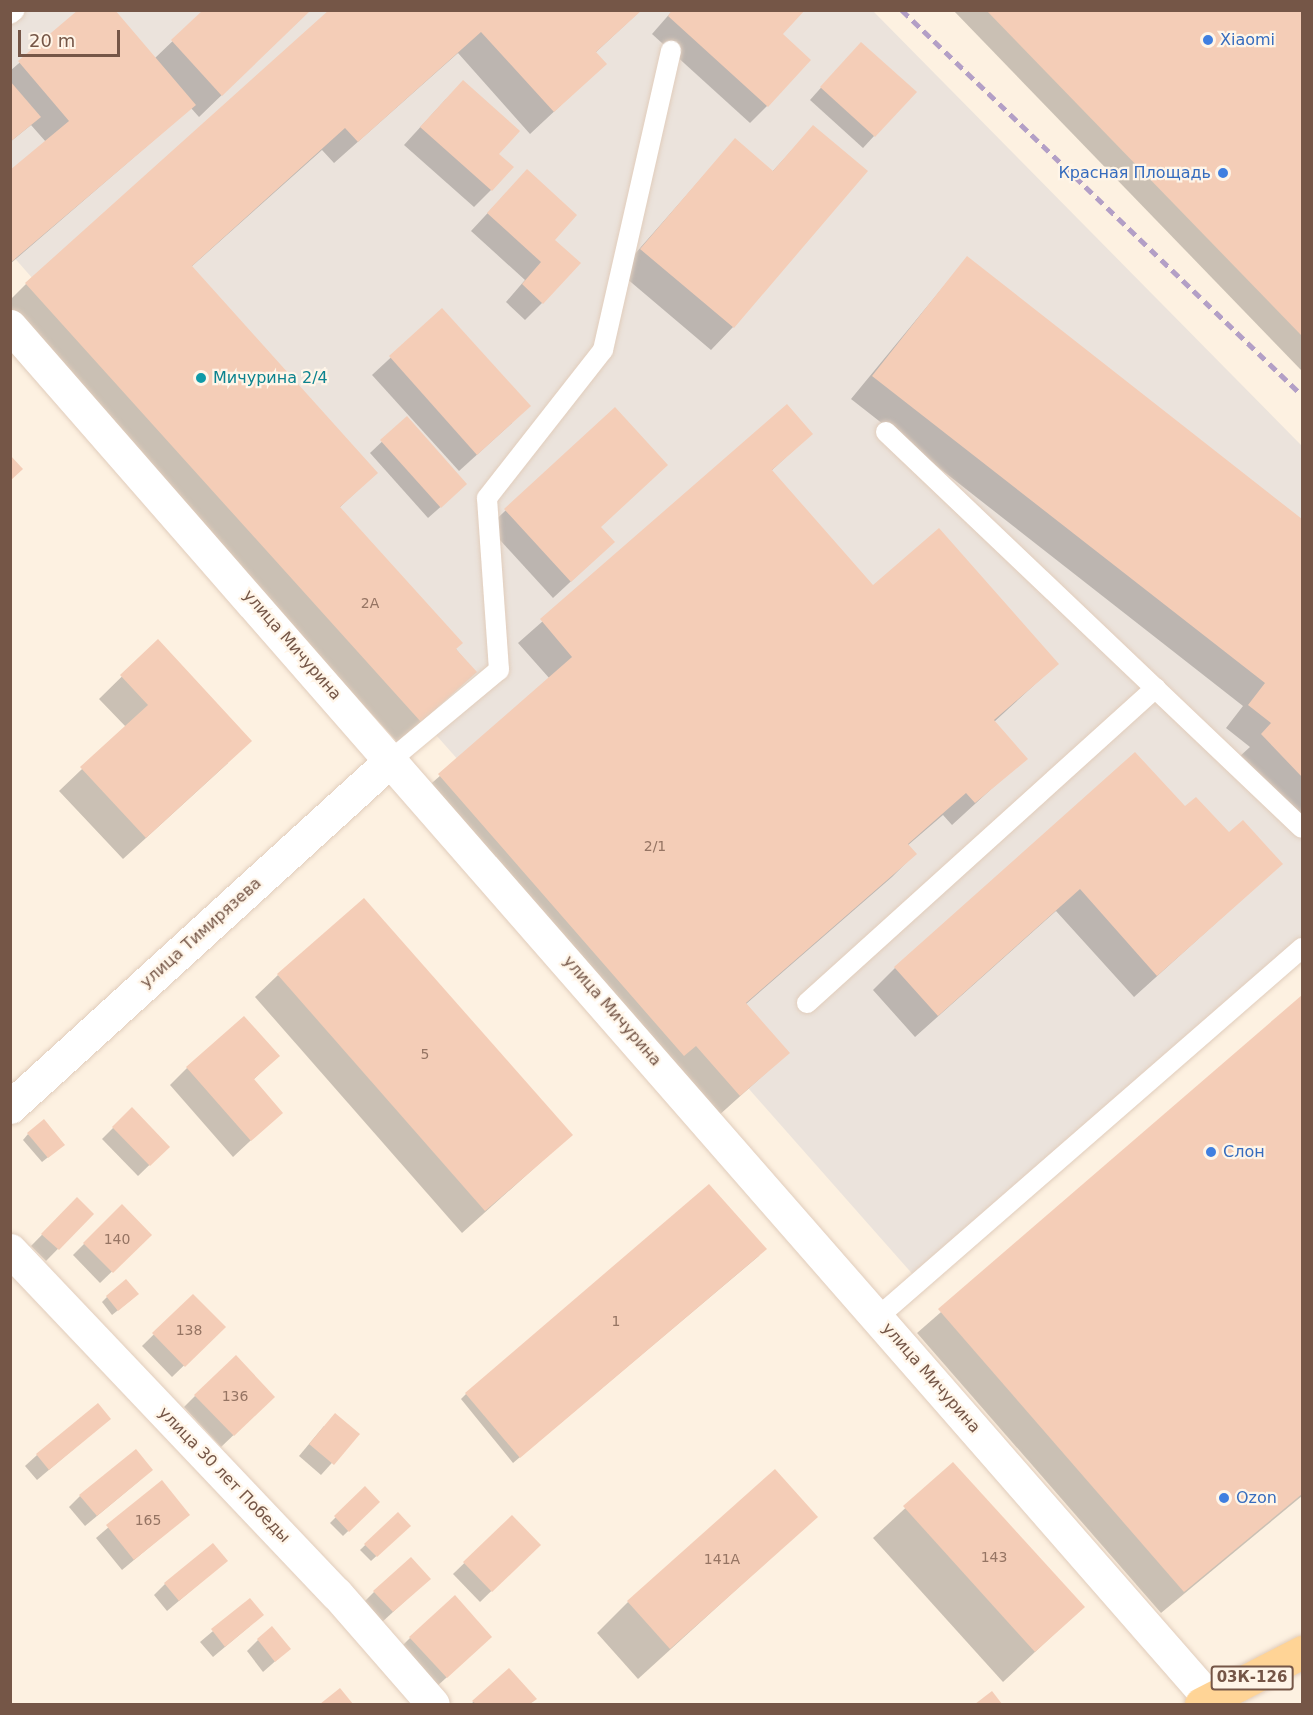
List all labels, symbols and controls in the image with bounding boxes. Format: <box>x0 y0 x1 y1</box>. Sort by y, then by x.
scale bar <box>21 18 123 56</box>
text: 20 m <box>29 30 75 51</box>
place label: Xiaomi <box>1220 30 1275 50</box>
marker: Xiaomi <box>1201 33 1215 47</box>
place label: Красная Площадь <box>1058 163 1211 183</box>
marker: Красная Площадь <box>1216 166 1230 180</box>
place label: Мичурина 2/4 <box>213 368 328 388</box>
marker: Мичурина 2/4 <box>194 371 208 385</box>
street label: улица Мичурина <box>239 586 345 704</box>
house number: 2А <box>361 595 379 611</box>
house number: 2/1 <box>644 838 666 854</box>
street label: улица Тимирязева <box>137 874 265 992</box>
street label: улица Мичурина <box>559 952 665 1070</box>
house number: 5 <box>421 1046 429 1062</box>
place label: Слон <box>1223 1142 1265 1162</box>
marker: Слон <box>1204 1145 1218 1159</box>
house number: 140 <box>104 1231 130 1247</box>
house number: 1 <box>612 1313 620 1329</box>
street label: улица Мичурина <box>878 1319 984 1437</box>
house number: 138 <box>176 1322 202 1338</box>
house number: 136 <box>222 1388 248 1404</box>
street label: улица 30 лет Победы <box>154 1403 294 1547</box>
place label: Ozon <box>1236 1488 1277 1508</box>
marker: Ozon <box>1217 1491 1231 1505</box>
house number: 165 <box>135 1512 161 1528</box>
house number: 143 <box>981 1549 1007 1565</box>
house number: 141А <box>704 1551 740 1567</box>
road number: 03К-126 <box>1210 1666 1294 1690</box>

